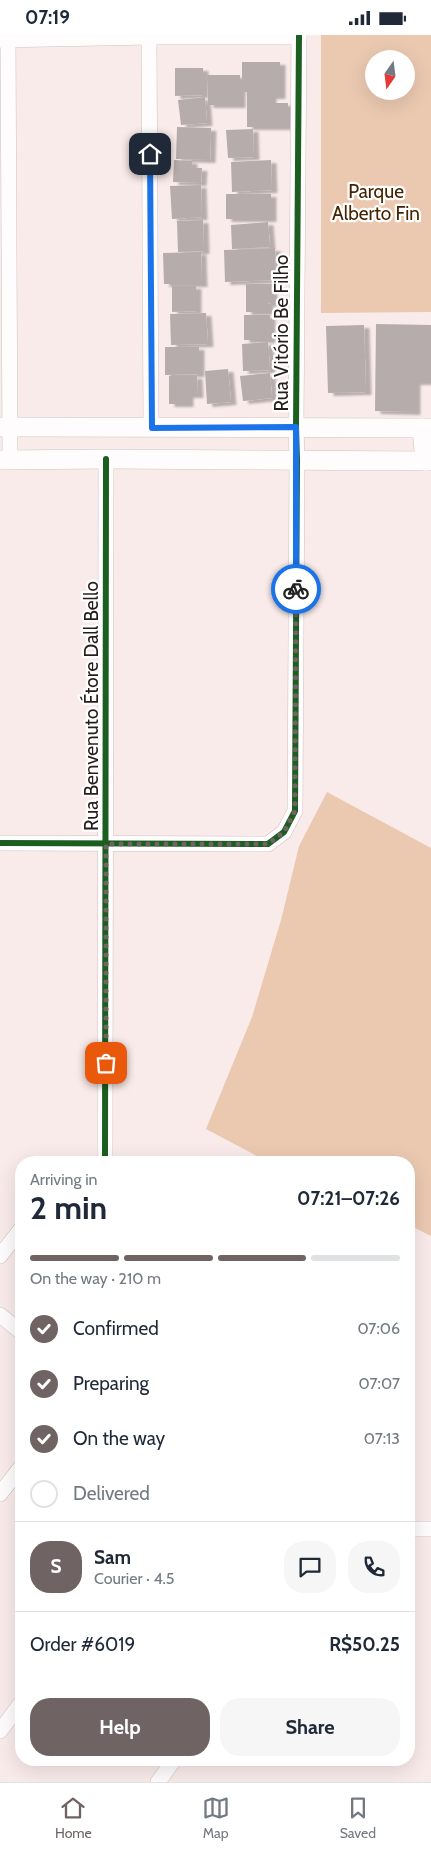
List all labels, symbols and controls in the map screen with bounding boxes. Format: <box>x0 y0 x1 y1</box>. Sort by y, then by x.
text: 07:19 <box>25 6 70 29</box>
north arrow <box>365 50 415 100</box>
map controls <box>365 50 415 100</box>
pin <box>129 133 171 175</box>
icon: home <box>136 140 164 168</box>
park label: Parque Alberto Fin <box>332 180 420 225</box>
street label: Rua Vitório Be Filho <box>270 255 293 411</box>
courier <box>271 564 321 614</box>
icon: bike <box>282 575 310 603</box>
street label: Rua Benvenuto Étore Dall Bello <box>79 581 103 831</box>
pin <box>85 1042 127 1084</box>
icon: bag <box>92 1049 120 1077</box>
text: Arriving in <box>30 1170 97 1189</box>
text: 07:21–07:26 <box>297 1187 400 1210</box>
text: 2 min <box>30 1188 107 1227</box>
text: On the way · 210 m <box>30 1269 161 1288</box>
icon: check <box>30 1315 58 1343</box>
text: Confirmed <box>73 1317 159 1340</box>
text: 07:06 <box>357 1319 400 1338</box>
icon: check <box>30 1370 58 1398</box>
text: Preparing <box>73 1372 149 1395</box>
text: 07:07 <box>359 1374 400 1393</box>
icon: check <box>30 1425 58 1453</box>
text: On the way <box>73 1427 165 1450</box>
text: 07:13 <box>364 1429 400 1448</box>
text: Delivered <box>73 1482 150 1505</box>
button: chat <box>284 1541 336 1593</box>
button: phone <box>348 1541 400 1593</box>
text: Sam <box>94 1546 131 1569</box>
text: S <box>50 1555 62 1578</box>
text: Courier · 4.5 <box>94 1569 175 1588</box>
text: Order #6019 <box>30 1633 135 1656</box>
text: R$50.25 <box>329 1633 400 1656</box>
button: Help <box>30 1698 210 1756</box>
button: Share <box>220 1698 400 1756</box>
tab: Home <box>55 1794 92 1842</box>
tab: Map <box>202 1794 230 1842</box>
tab: Saved <box>340 1794 376 1842</box>

